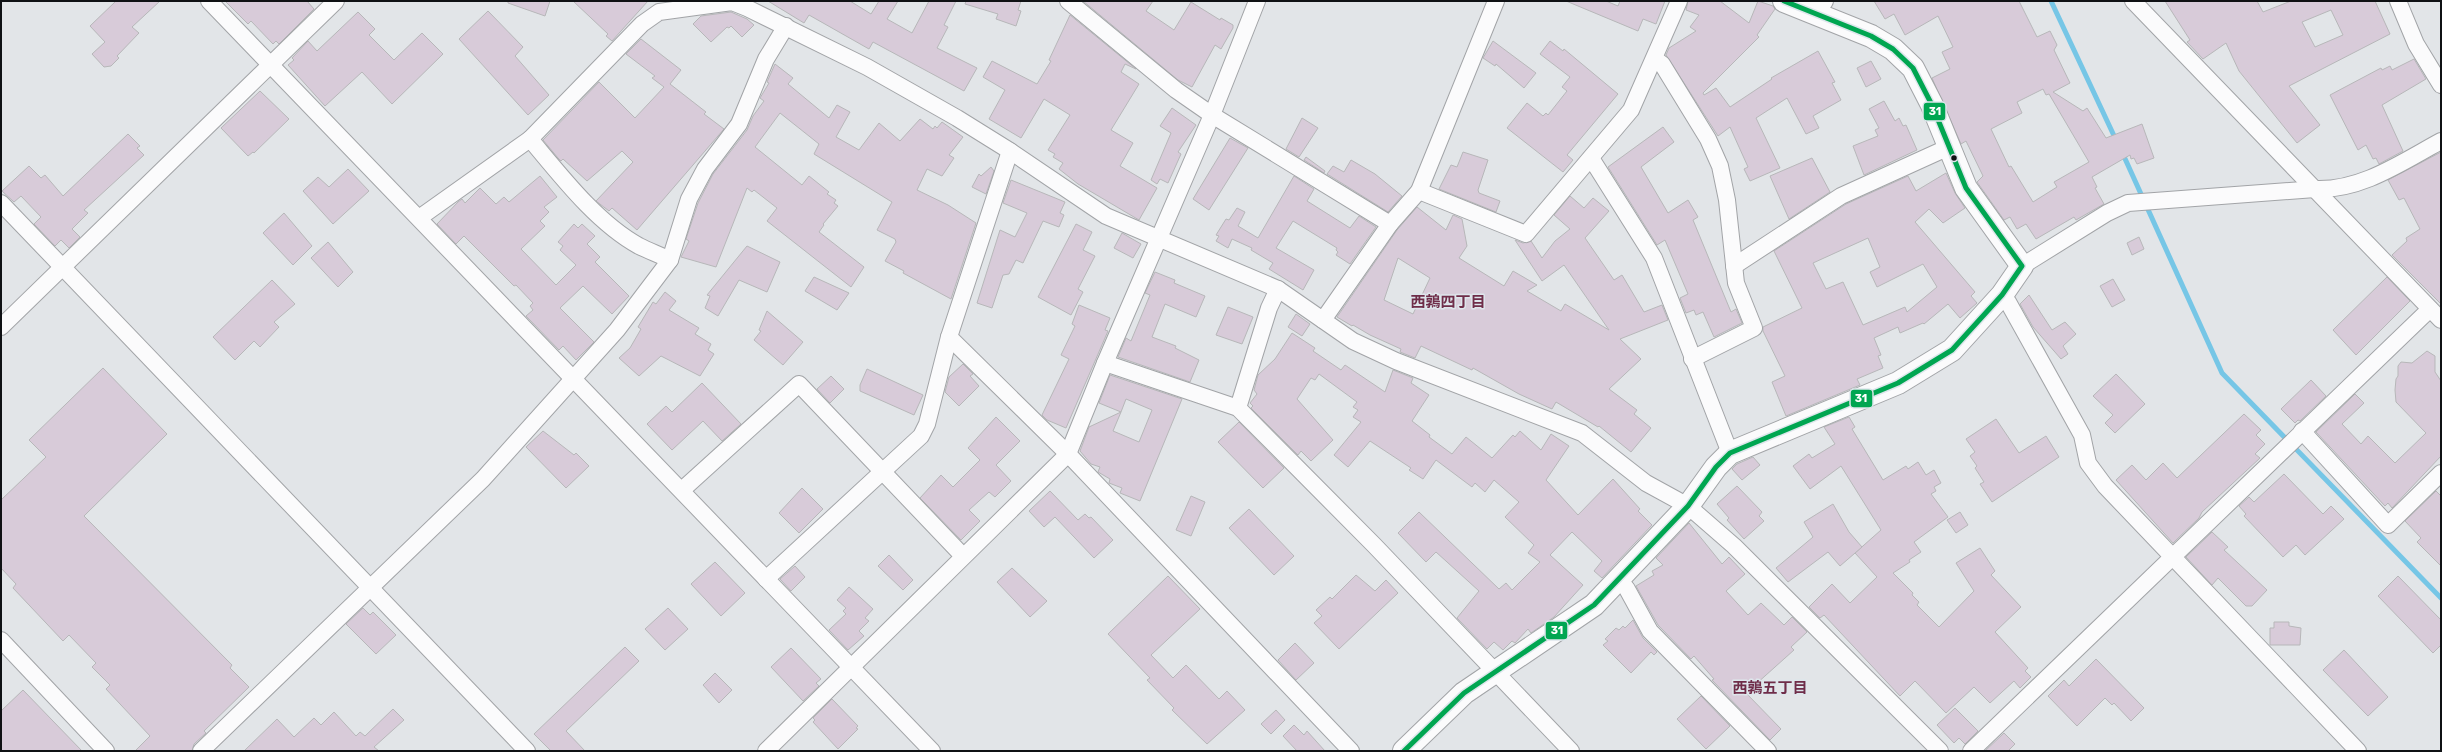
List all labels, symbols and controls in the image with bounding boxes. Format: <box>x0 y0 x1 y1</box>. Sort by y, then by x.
line badge: 31 <box>1923 102 1946 121</box>
text: 31 <box>1929 105 1941 118</box>
unlabelled marker <box>1949 153 1959 163</box>
district label: 西鶉四丁目 <box>1410 293 1486 311</box>
line badge: 31 <box>1850 389 1873 408</box>
text: 31 <box>1855 392 1867 405</box>
line badge: 31 <box>1545 621 1568 640</box>
text: 31 <box>1551 624 1563 637</box>
district label: 西鶉五丁目 <box>1732 679 1808 697</box>

